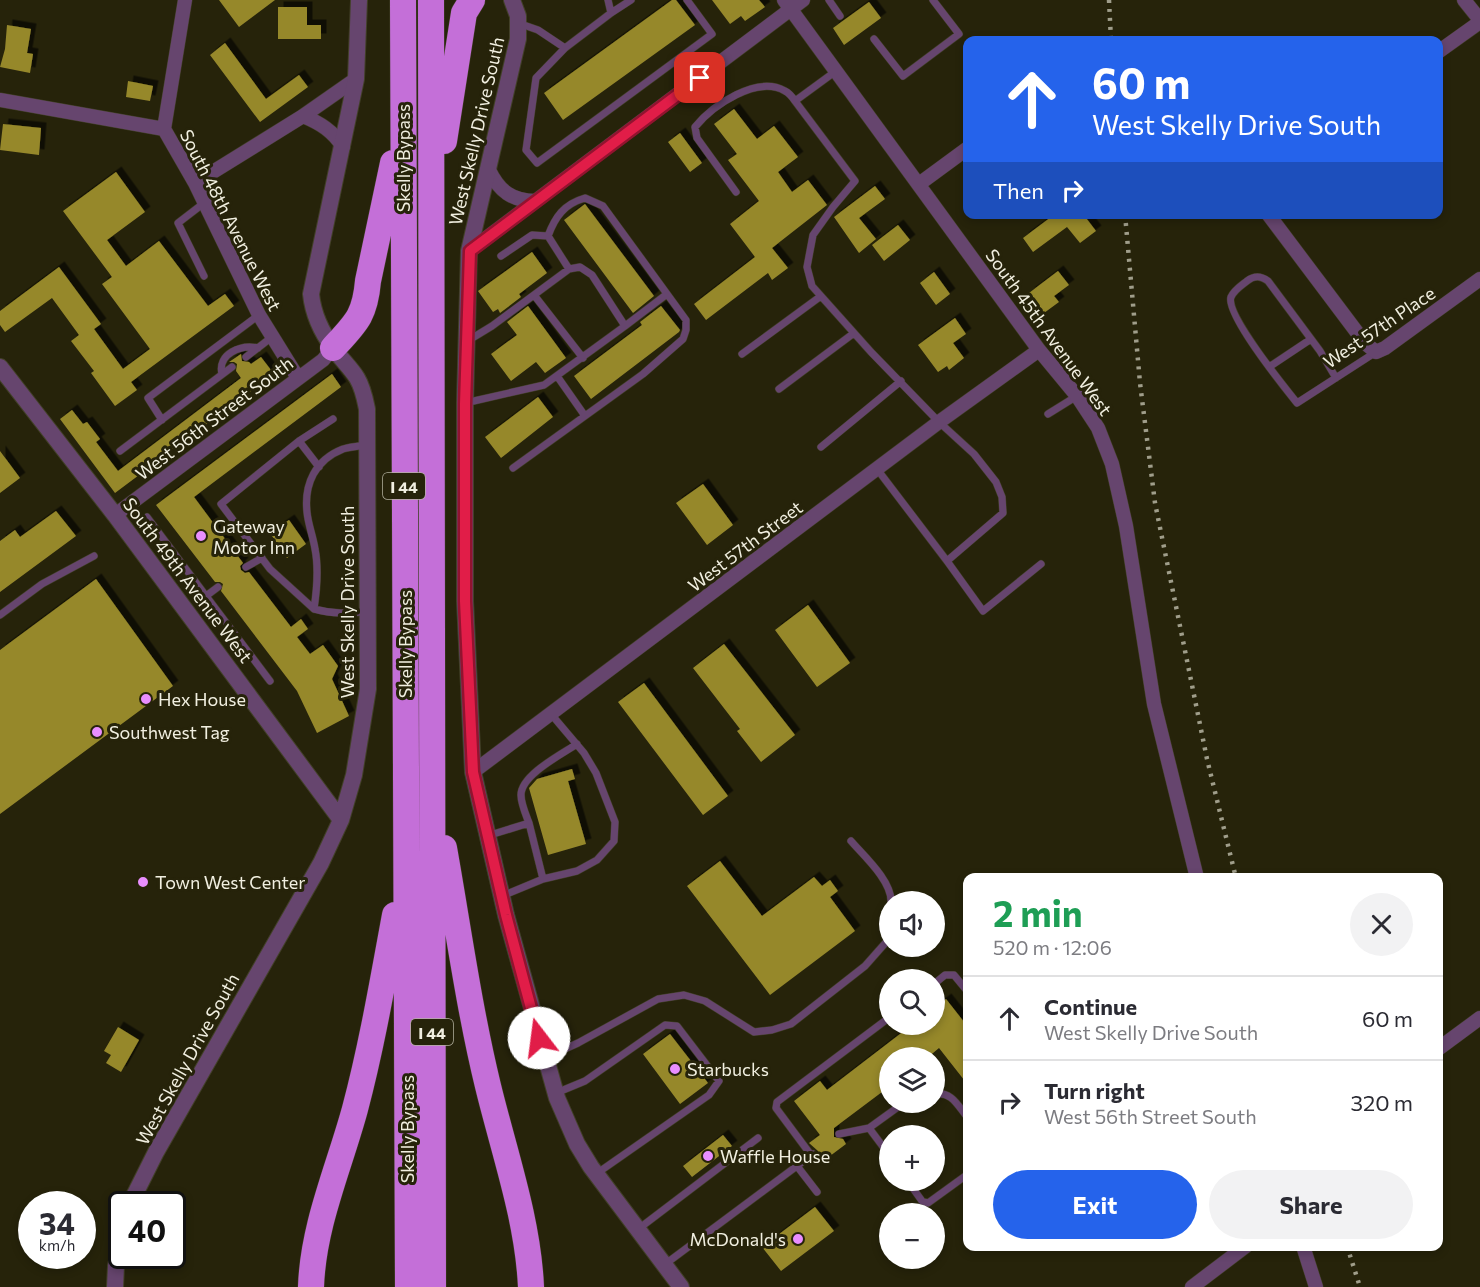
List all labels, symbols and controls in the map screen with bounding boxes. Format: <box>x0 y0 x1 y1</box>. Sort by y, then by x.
street label: West Skelly Drive South <box>444 35 508 227</box>
pin <box>674 52 725 103</box>
text: 60 m <box>1092 56 1191 108</box>
icon: ahead <box>993 60 1071 138</box>
icon: arrive <box>683 61 716 94</box>
street label: Skelly Bypass <box>392 104 414 212</box>
text: West Skelly Drive South <box>1092 108 1381 141</box>
street label: South 48th Avenue West <box>176 125 286 315</box>
icon: right <box>1056 174 1089 207</box>
text: Then <box>993 177 1044 204</box>
street label: South 45th Avenue West <box>981 244 1117 420</box>
street label: West 57th Place <box>1319 281 1439 373</box>
street label: West 56th Street South <box>131 352 297 484</box>
road number: I 44 <box>383 473 425 499</box>
street label: South 49th Avenue West <box>119 493 257 667</box>
street label: West 57th Street <box>683 496 807 596</box>
street label: West Skelly Drive South <box>336 506 358 698</box>
place label: Gateway Motor Inn <box>213 515 295 558</box>
marker: Gateway Motor Inn <box>194 529 208 543</box>
street label: Skelly Bypass <box>394 590 416 698</box>
place label: Hex House <box>158 688 246 710</box>
marker: Hex House <box>139 692 153 706</box>
place label: Southwest Tag <box>109 721 230 743</box>
marker: Southwest Tag <box>90 725 104 739</box>
place label: Town West Center <box>155 871 305 893</box>
marker: Town West Center <box>136 875 150 889</box>
text: 2 min <box>993 890 1083 934</box>
map controls <box>879 891 945 1269</box>
button: sound <box>879 891 945 957</box>
button: close <box>1350 893 1413 956</box>
text: 520 m · 12:06 <box>993 935 1112 959</box>
street label: West Skelly Drive South <box>131 969 243 1149</box>
button: search <box>879 969 945 1035</box>
text: Continue <box>1044 993 1137 1020</box>
icon: ahead <box>993 1002 1026 1035</box>
text: 60 m <box>1362 1005 1413 1032</box>
position arrow <box>507 1006 571 1070</box>
road number: I 44 <box>411 1019 453 1045</box>
text: West Skelly Drive South <box>1044 1020 1258 1044</box>
button: layers <box>879 1047 945 1113</box>
place label: Starbucks <box>687 1058 769 1080</box>
marker: Starbucks <box>668 1062 682 1076</box>
street label: Skelly Bypass <box>396 1075 418 1183</box>
text: Turn right <box>1044 1077 1145 1104</box>
icon: right <box>993 1086 1026 1119</box>
text: 320 m <box>1351 1089 1413 1116</box>
text: West 56th Street South <box>1044 1104 1257 1128</box>
button: + <box>879 1125 945 1191</box>
place label: Waffle House <box>720 1145 830 1167</box>
marker: Waffle House <box>701 1149 715 1163</box>
button: Exit <box>993 1170 1197 1239</box>
button: Share <box>1209 1170 1413 1239</box>
speed limit sign: 40 <box>108 1191 186 1269</box>
button: − <box>879 1203 945 1269</box>
text: 34 <box>39 1204 75 1241</box>
place label: McDonald's <box>689 1228 786 1250</box>
marker: McDonald's <box>791 1232 805 1246</box>
text: km/h <box>39 1236 75 1254</box>

